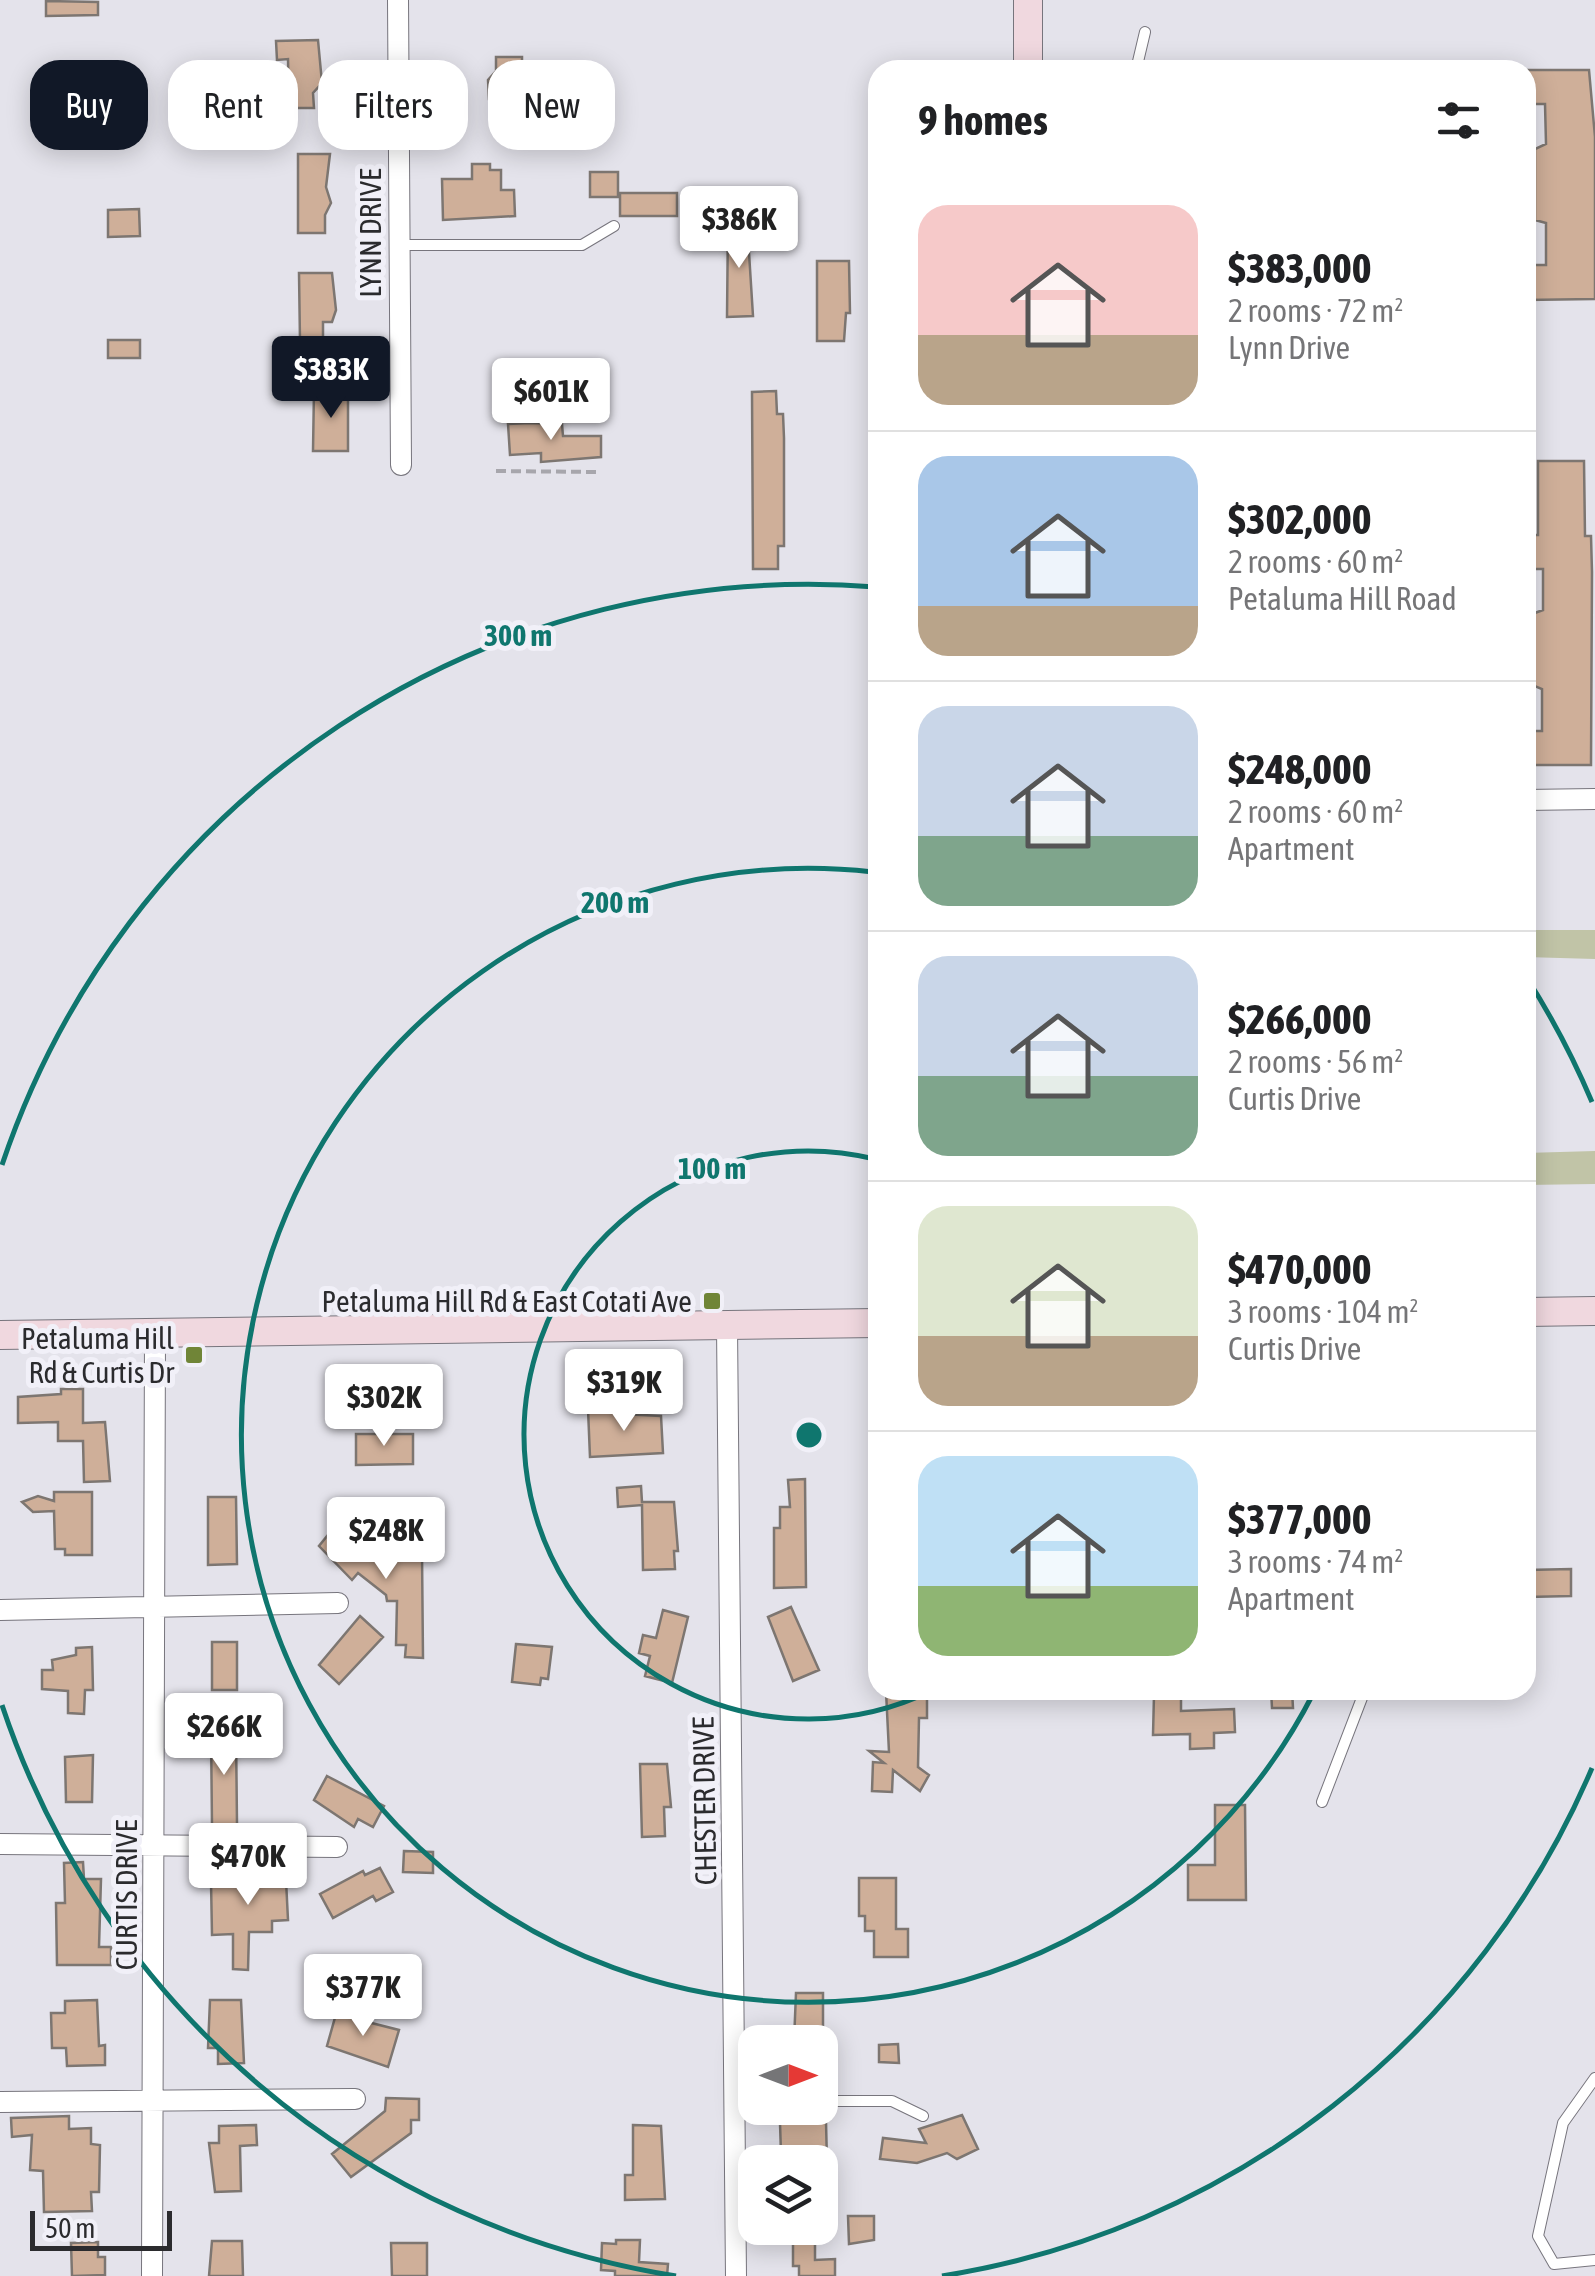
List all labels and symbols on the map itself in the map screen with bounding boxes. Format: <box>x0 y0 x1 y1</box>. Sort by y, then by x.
street label: LYNN DRIVE <box>353 168 387 298</box>
pin: $386K <box>669 186 809 271</box>
pin: $383K <box>261 336 401 421</box>
pin: $601K <box>481 358 621 443</box>
text: 300 m <box>484 618 552 652</box>
text: 200 m <box>581 885 649 919</box>
text: 100 m <box>678 1151 746 1185</box>
place label: Petaluma Hill Rd & East Cotati Ave <box>322 1284 692 1318</box>
marker: Petaluma Hill Rd & East Cotati Ave <box>701 1290 723 1312</box>
place label: Petaluma Hill Rd & Curtis Dr <box>21 1321 175 1389</box>
marker: Petaluma Hill Rd & Curtis Dr <box>183 1344 205 1366</box>
pin: $319K <box>554 1349 694 1434</box>
pin: $302K <box>314 1364 454 1449</box>
centre of rings <box>791 1417 827 1453</box>
pin: $248K <box>316 1497 456 1582</box>
pin: $266K <box>154 1693 294 1778</box>
street label: CHESTER DRIVE <box>686 1716 722 1885</box>
street label: CURTIS DRIVE <box>109 1819 143 1970</box>
pin: $470K <box>178 1823 318 1908</box>
pin: $377K <box>293 1954 433 2039</box>
north arrow <box>738 2025 838 2125</box>
scale bar <box>30 2206 172 2250</box>

